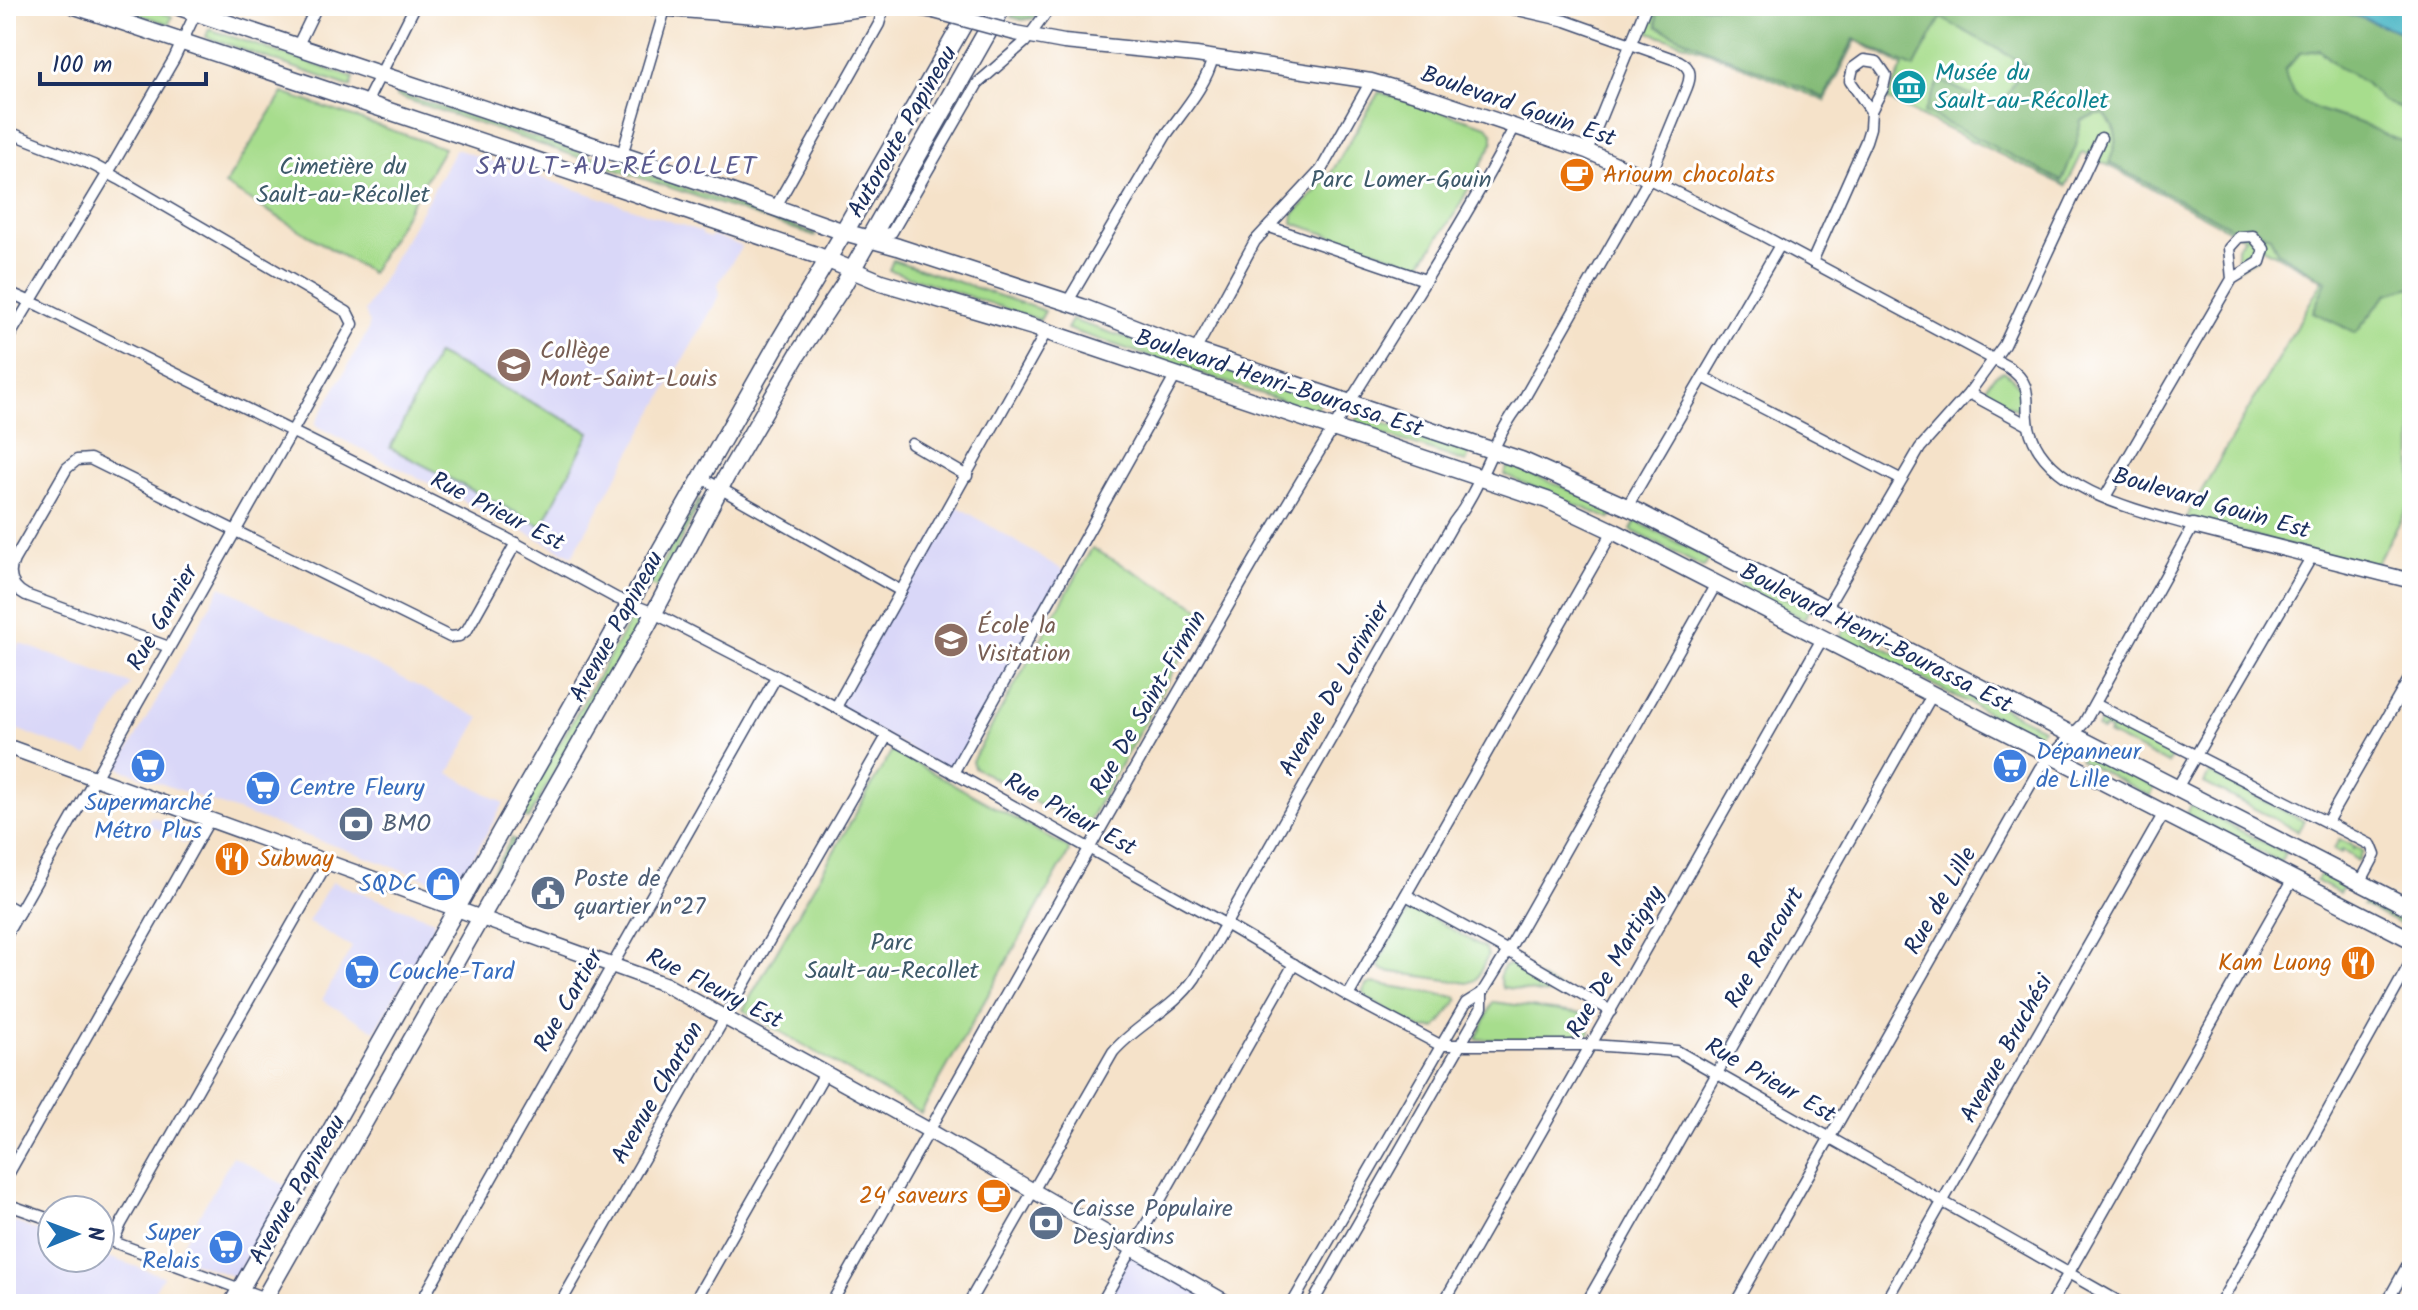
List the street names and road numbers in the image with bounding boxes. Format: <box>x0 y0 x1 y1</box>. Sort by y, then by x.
street label: Autoroute Papineau <box>838 38 969 226</box>
street label: Boulevard Gouin Est <box>1415 55 1621 159</box>
street label: Boulevard Henri-Bourassa Est <box>1130 319 1429 449</box>
street label: Boulevard Gouin Est <box>2108 457 2315 551</box>
street label: Rue Prieur Est <box>423 461 572 563</box>
street label: Avenue Papineau <box>559 544 675 710</box>
street label: Boulevard Henri-Bourassa Est <box>1733 553 2020 725</box>
street label: Rue Garnier <box>117 556 210 678</box>
street label: Avenue De Lorimier <box>1269 592 1402 784</box>
street label: Rue De Saint-Firmin <box>1080 603 1218 803</box>
street label: Rue Prieur Est <box>997 763 1144 868</box>
street label: Rue de Lille <box>1894 839 1988 963</box>
street label: Rue De Martigny <box>1556 878 1676 1046</box>
street label: Rue Rancourt <box>1715 879 1816 1016</box>
street label: Rue Fleury Est <box>639 938 790 1041</box>
street label: Rue Cartier <box>524 940 615 1060</box>
street label: Avenue Bruchési <box>1950 966 2065 1131</box>
street label: Avenue Charton <box>601 1014 715 1172</box>
street label: Rue Prieur Est <box>1697 1028 1844 1135</box>
street label: Avenue Papineau <box>239 1107 357 1273</box>

